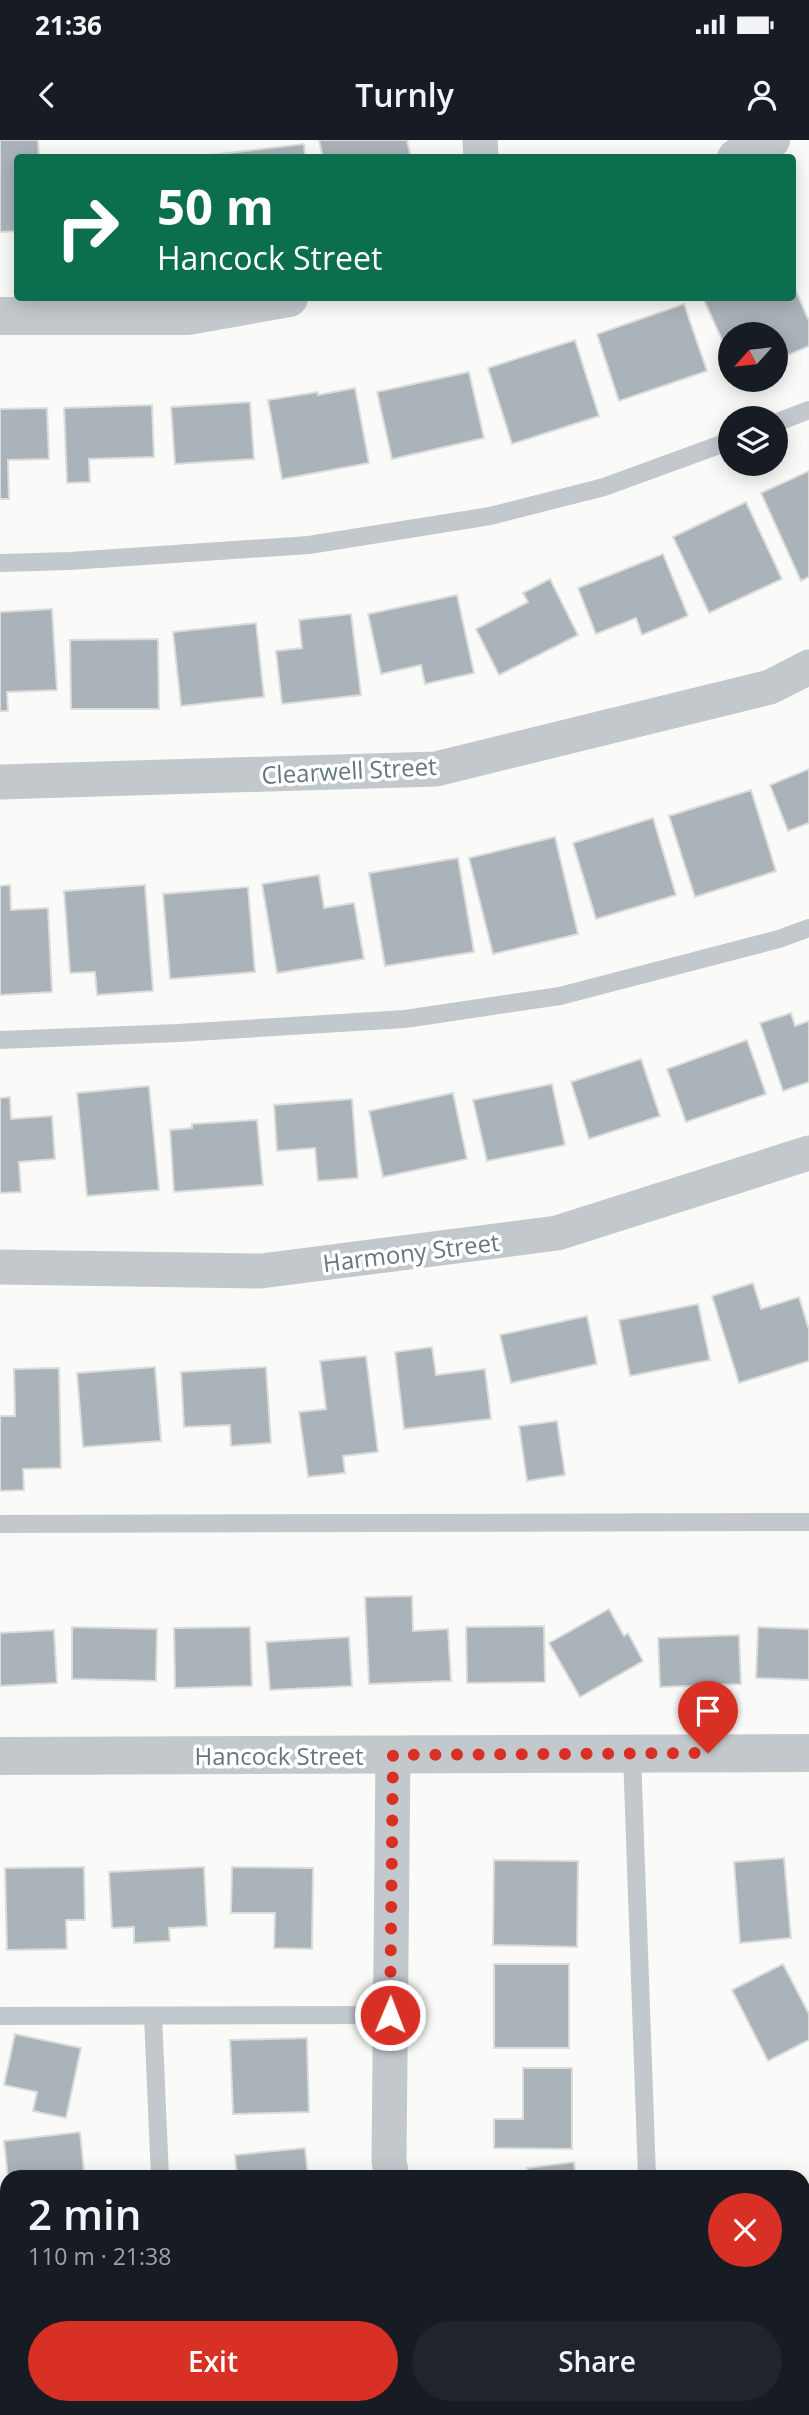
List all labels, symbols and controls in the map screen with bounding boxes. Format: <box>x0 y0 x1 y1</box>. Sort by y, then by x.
text: 21:36 <box>35 7 102 43</box>
text: Turnly <box>355 73 454 116</box>
icon: back <box>28 76 66 114</box>
icon: person <box>743 76 781 114</box>
text: 50 m <box>157 173 274 239</box>
icon: right <box>42 182 133 273</box>
text: Hancock Street <box>157 236 382 279</box>
north arrow <box>718 322 788 392</box>
map controls <box>718 322 788 476</box>
button: layers <box>718 406 788 476</box>
street label: Clearwell Street <box>261 749 437 791</box>
street label: Harmony Street <box>321 1225 501 1279</box>
pin <box>678 1681 738 1753</box>
icon: arrive <box>689 1692 727 1730</box>
street label: Hancock Street <box>194 1739 364 1772</box>
position arrow <box>353 1978 427 2052</box>
text: 2 min <box>28 2185 141 2242</box>
button: close <box>708 2193 782 2267</box>
text: 110 m · 21:38 <box>28 2240 171 2272</box>
button: Exit <box>28 2321 398 2401</box>
button: Share <box>412 2321 782 2401</box>

